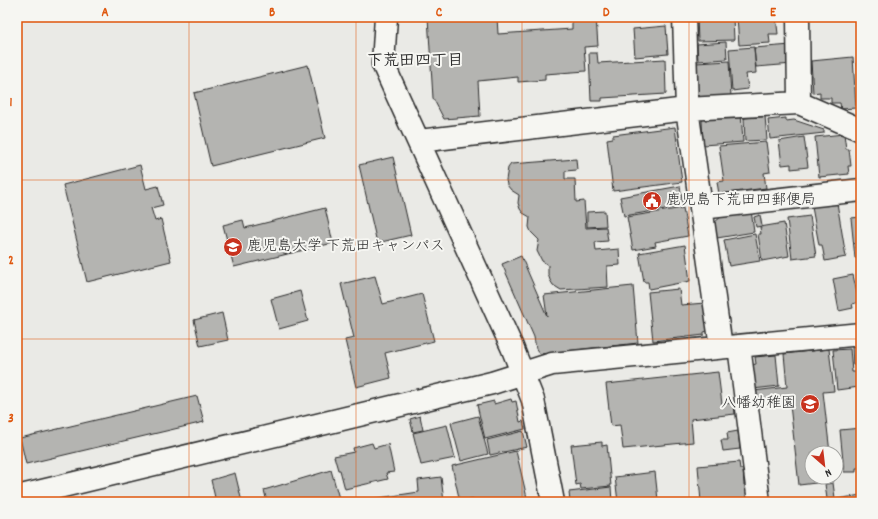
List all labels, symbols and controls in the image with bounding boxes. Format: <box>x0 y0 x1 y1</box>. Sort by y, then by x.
text: A <box>101 4 109 23</box>
text: B <box>269 4 275 23</box>
text: C <box>436 4 443 23</box>
text: D <box>603 4 610 23</box>
text: E <box>770 4 777 23</box>
district label: 下荒田四丁目 <box>367 50 463 73</box>
text: 1 <box>10 94 13 113</box>
public building icon: 鹿児島下荒田四郵便局 <box>641 190 663 212</box>
place label: 鹿児島下荒田四郵便局 <box>666 190 816 212</box>
school or university icon: 鹿児島大学 下荒田キャンパス <box>222 236 244 258</box>
place label: 鹿児島大学 下荒田キャンパス <box>247 236 445 258</box>
text: 2 <box>8 252 14 271</box>
place label: 八幡幼稚園 <box>721 393 796 415</box>
school or university icon: 八幡幼稚園 <box>799 393 821 415</box>
text: 3 <box>8 410 14 429</box>
north arrow <box>804 445 844 485</box>
text: N <box>821 464 834 481</box>

